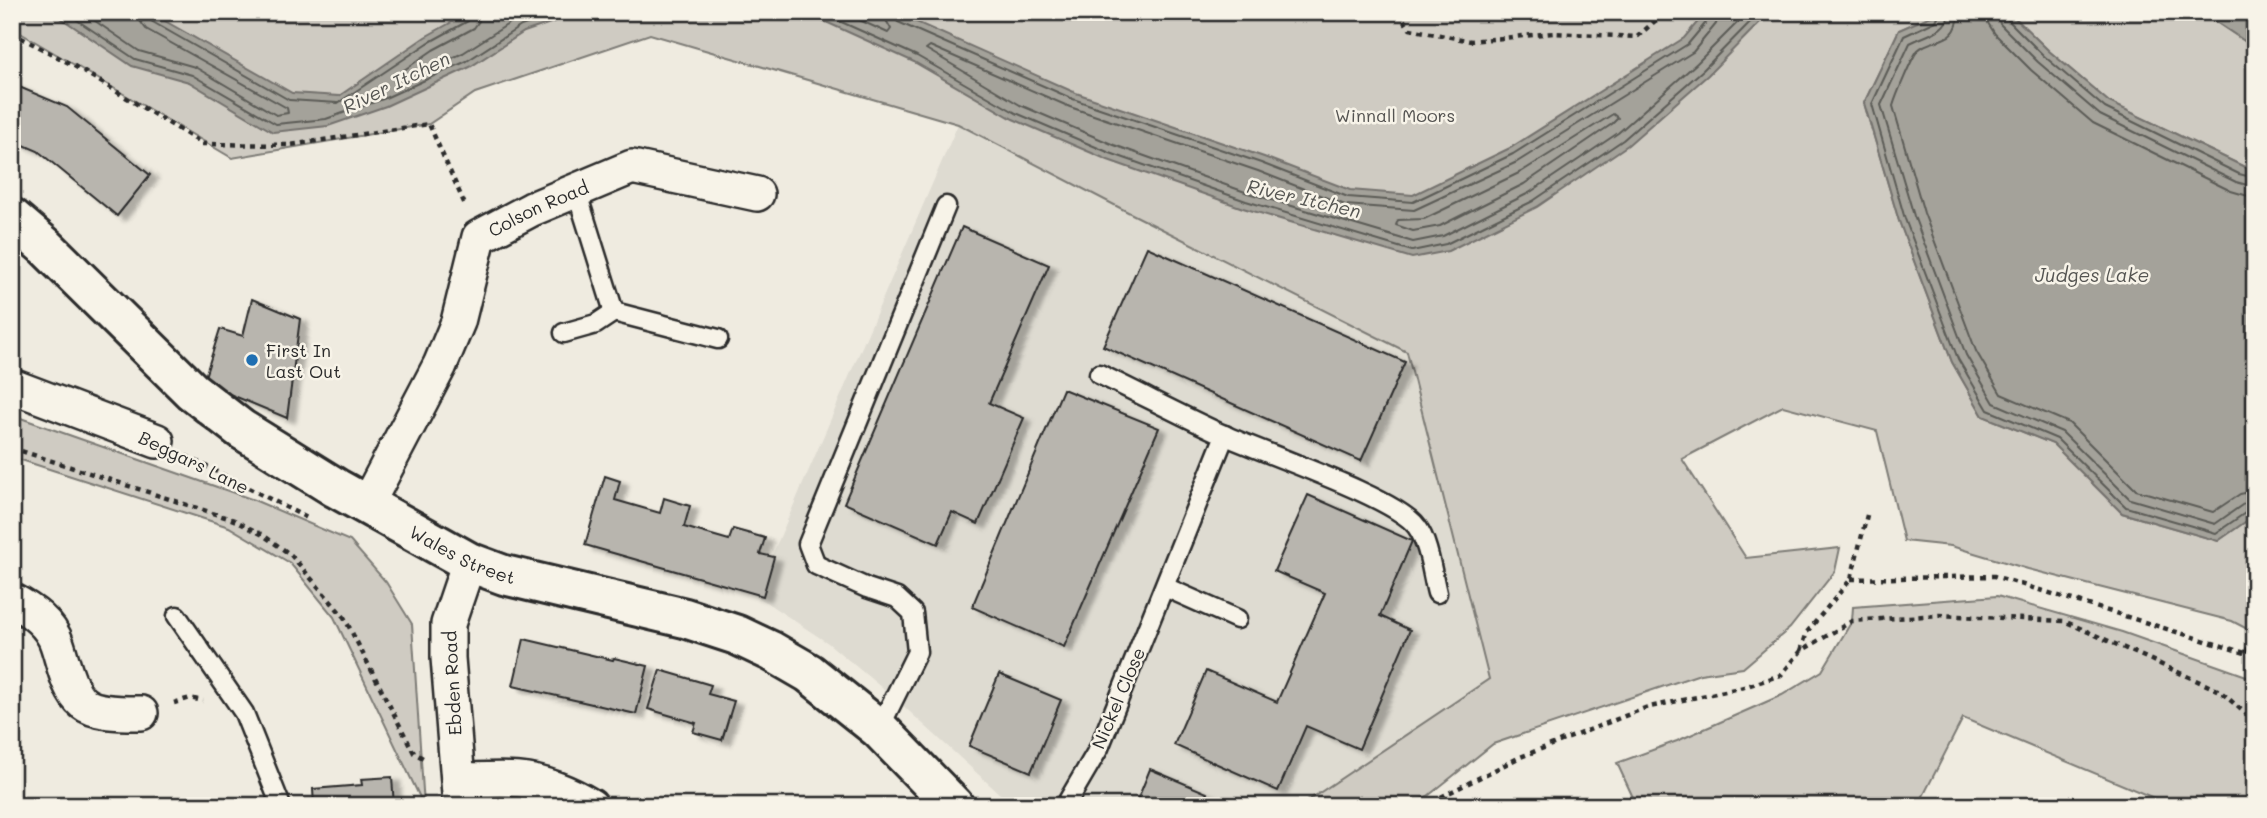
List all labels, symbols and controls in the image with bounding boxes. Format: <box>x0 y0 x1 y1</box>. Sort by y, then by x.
water label: River Itchen <box>338 45 454 119</box>
park label: Winnall Moors <box>1335 103 1455 127</box>
water label: River Itchen <box>1245 173 1363 223</box>
street label: Colson Road <box>484 175 592 242</box>
water label: Judges Lake <box>2035 262 2149 287</box>
place label: First In Last Out <box>266 338 341 383</box>
marker: First In Last Out <box>244 352 260 368</box>
street label: Beggars Lane <box>135 425 253 499</box>
street label: Wales Street <box>405 519 518 589</box>
street label: Ebden Road <box>437 630 467 736</box>
street label: Nickel Close <box>1086 643 1150 753</box>

